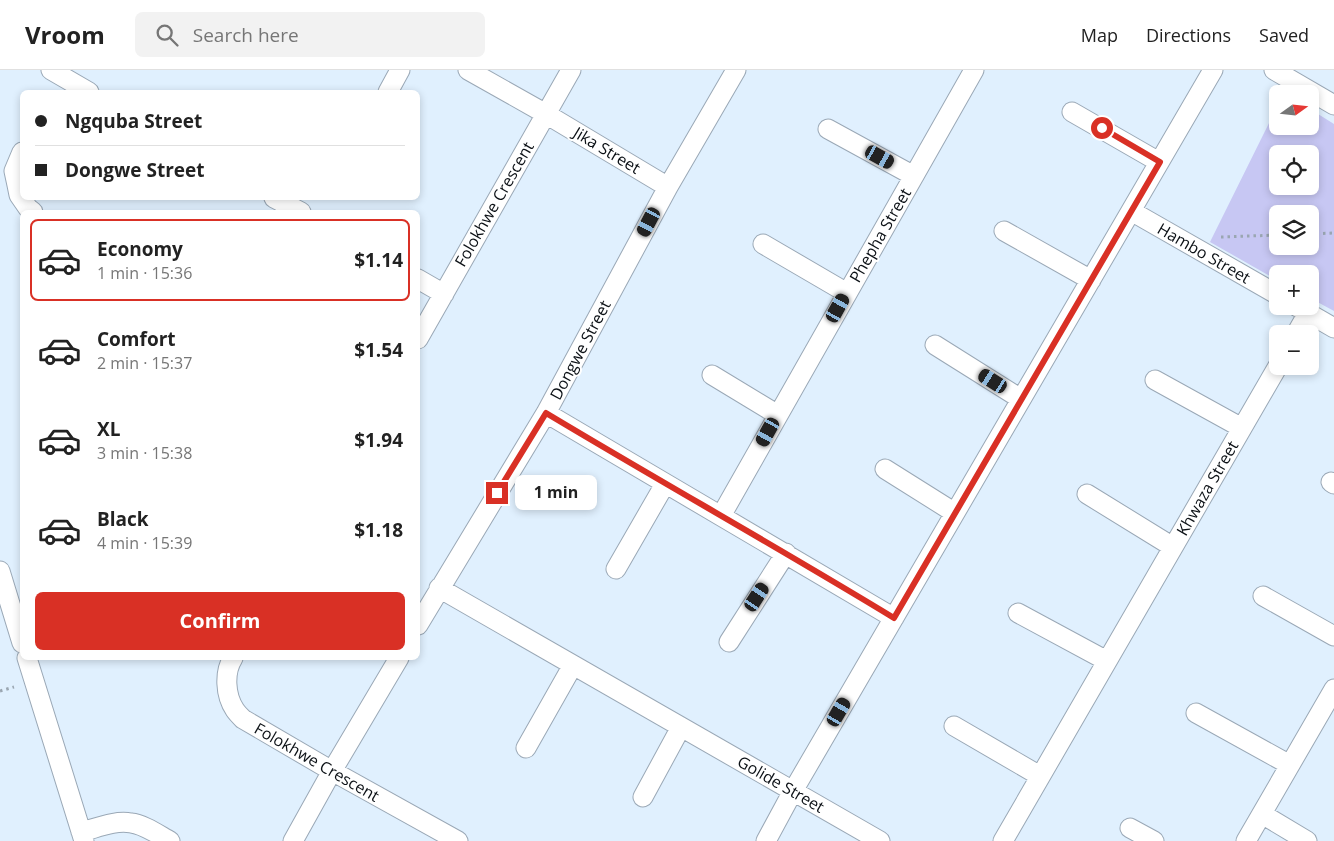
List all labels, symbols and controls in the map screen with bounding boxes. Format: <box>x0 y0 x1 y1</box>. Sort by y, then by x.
search box <box>135 12 485 57</box>
text: Vroom <box>25 18 105 51</box>
icon: search <box>153 21 181 49</box>
text: Search here <box>193 22 299 48</box>
text: Map <box>1081 23 1118 47</box>
text: Directions <box>1146 23 1231 47</box>
text: Saved <box>1259 23 1309 47</box>
north arrow <box>1269 85 1319 135</box>
map controls <box>1269 85 1319 375</box>
text: Ngquba Street <box>65 108 202 134</box>
route start <box>1091 117 1113 139</box>
street label: Jika Street <box>568 120 645 179</box>
street label: Folokhwe Crescent <box>449 137 539 270</box>
car <box>863 143 896 171</box>
button: locate <box>1269 145 1319 195</box>
text: Dongwe Street <box>65 157 205 183</box>
street label: Phepha Street <box>844 183 916 286</box>
car <box>635 205 662 239</box>
button: layers <box>1269 205 1319 255</box>
street label: Hambo Street <box>1154 218 1255 289</box>
text: Economy <box>97 236 183 262</box>
icon: car <box>37 238 82 283</box>
text: $1.14 <box>354 247 403 273</box>
text: 1 min · 15:36 <box>97 262 192 284</box>
button: + <box>1269 265 1319 315</box>
car <box>824 291 851 325</box>
street label: Dongwe Street <box>544 296 616 404</box>
button: − <box>1269 325 1319 375</box>
text: Comfort <box>97 326 176 352</box>
icon: car <box>37 328 82 373</box>
text: $1.54 <box>354 337 403 363</box>
text: 2 min · 15:37 <box>97 352 192 374</box>
car <box>976 367 1009 395</box>
car <box>754 415 781 449</box>
text: XL <box>97 416 120 442</box>
icon: car <box>37 418 82 463</box>
text: $1.94 <box>354 427 403 453</box>
street label: Khwaza Street <box>1171 436 1243 539</box>
text: 3 min · 15:38 <box>97 442 192 464</box>
callout: 1 min <box>514 476 597 510</box>
text: 1 min <box>534 481 578 503</box>
route end <box>486 482 508 504</box>
text: Black <box>97 506 149 532</box>
icon: car <box>37 508 82 553</box>
text: $1.18 <box>354 517 403 543</box>
text: 4 min · 15:39 <box>97 532 192 554</box>
car <box>742 580 771 614</box>
button: Confirm <box>35 592 405 650</box>
car <box>825 695 852 729</box>
street label: Folokhwe Crescent <box>251 717 384 807</box>
street label: Golide Street <box>734 750 829 818</box>

